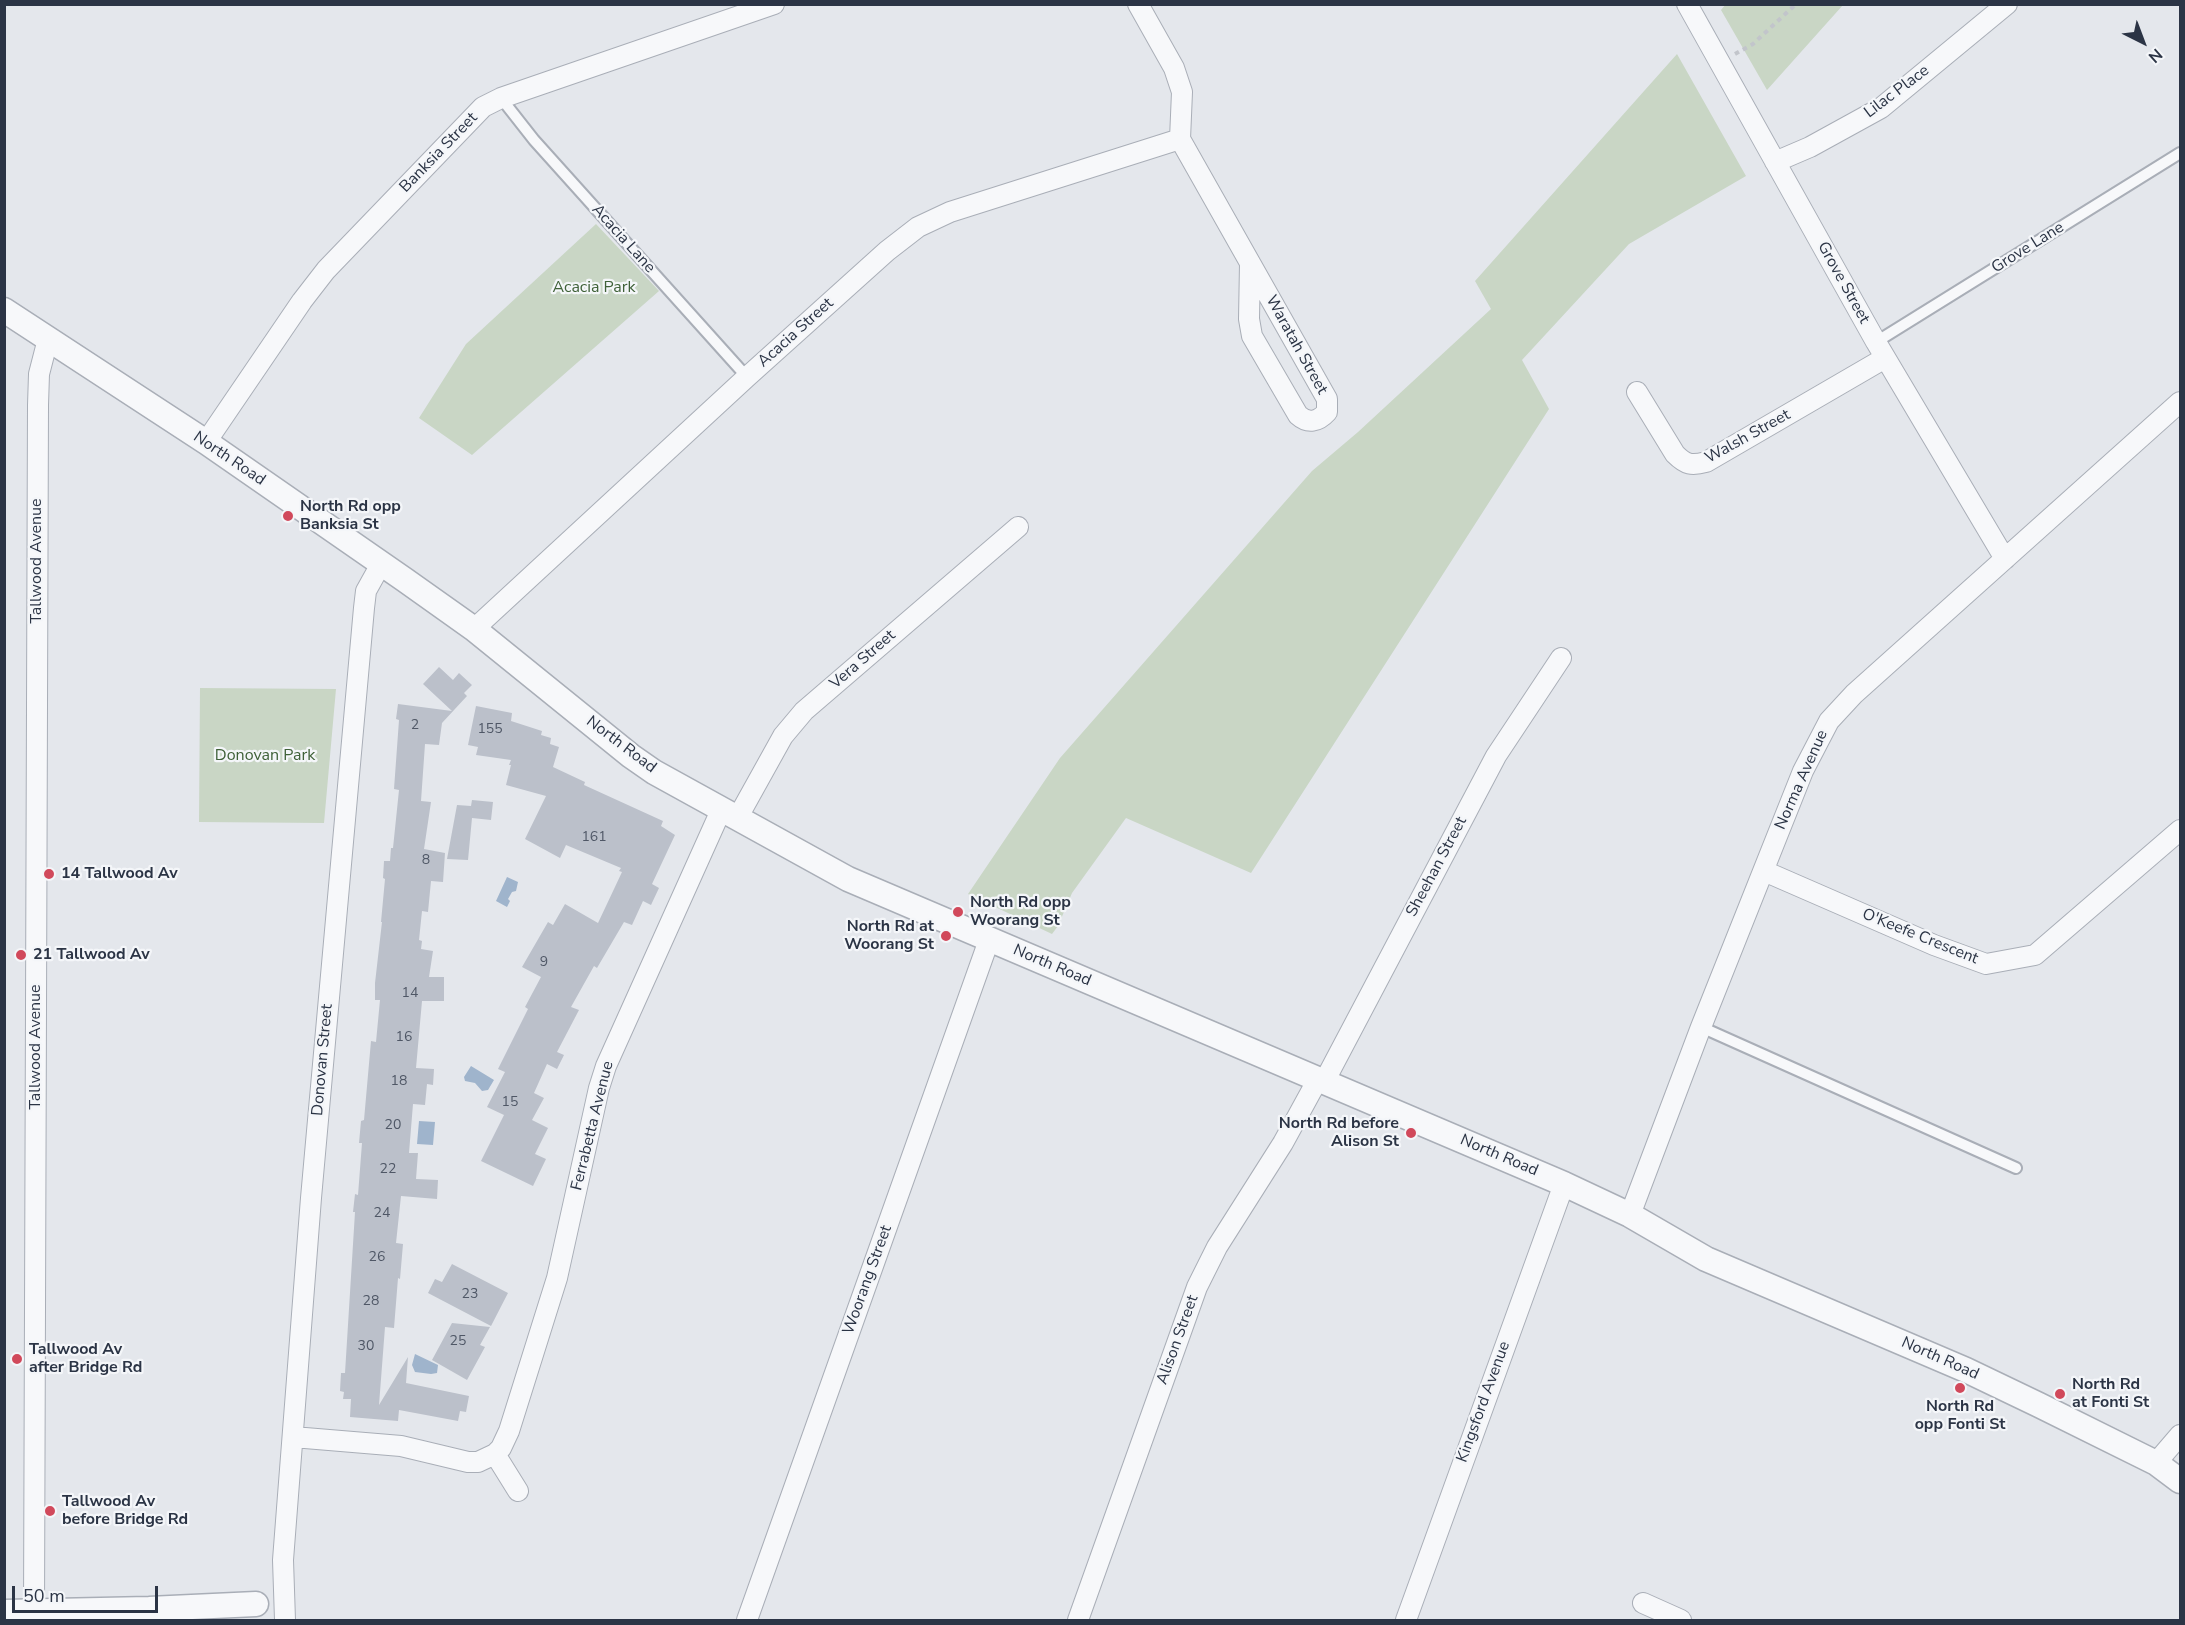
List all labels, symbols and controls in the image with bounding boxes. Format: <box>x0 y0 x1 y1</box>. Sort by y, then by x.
north arrow <box>2113 12 2173 72</box>
text: N <box>2143 43 2167 68</box>
street label: Lilac Place <box>1861 61 1933 123</box>
street label: Banksia Street <box>396 109 482 197</box>
street label: Acacia Lane <box>587 201 659 277</box>
street label: Grove Lane <box>1988 218 2068 278</box>
street label: Grove Street <box>1813 239 1873 327</box>
park label: Acacia Park <box>552 278 636 298</box>
street label: Waratah Street <box>1261 292 1331 398</box>
street label: Acacia Street <box>754 294 838 372</box>
street label: Walsh Street <box>1702 406 1794 468</box>
street label: North Road <box>189 428 269 490</box>
place label: North Rd opp Banksia St <box>300 497 401 535</box>
street label: Tallwood Avenue <box>27 498 47 624</box>
marker: North Rd opp Banksia St <box>281 509 295 523</box>
street label: Vera Street <box>826 626 900 694</box>
street label: North Road <box>582 712 660 778</box>
house number: 2 <box>411 718 419 734</box>
house number: 155 <box>477 722 503 738</box>
street label: Norma Avenue <box>1771 727 1833 833</box>
park label: Donovan Park <box>215 746 315 766</box>
street label: Sheehan Street <box>1403 814 1471 920</box>
house number: 161 <box>581 830 607 846</box>
house number: 8 <box>422 853 430 869</box>
place label: 14 Tallwood Av <box>61 864 178 884</box>
marker: 14 Tallwood Av <box>42 867 56 881</box>
place label: North Rd opp Woorang St <box>970 893 1071 931</box>
marker: North Rd opp Woorang St <box>951 905 965 919</box>
street label: O'Keefe Crescent <box>1859 905 1981 969</box>
place label: North Rd at Woorang St <box>844 917 934 955</box>
marker: North Rd at Woorang St <box>939 929 953 943</box>
street label: North Road <box>1010 941 1094 991</box>
place label: 21 Tallwood Av <box>33 945 150 965</box>
marker: 21 Tallwood Av <box>14 948 28 962</box>
house number: 9 <box>540 955 548 971</box>
street label: Tallwood Avenue <box>26 984 46 1110</box>
house number: 14 <box>402 986 418 1002</box>
street label: Donovan Street <box>309 1003 337 1117</box>
house number: 16 <box>396 1030 412 1046</box>
street label: Ferrabetta Avenue <box>568 1059 618 1193</box>
house number: 18 <box>391 1074 407 1090</box>
house number: 15 <box>502 1095 518 1111</box>
place label: North Rd before Alison St <box>1279 1114 1399 1152</box>
house number: 20 <box>385 1118 401 1134</box>
marker: North Rd before Alison St <box>1404 1126 1418 1140</box>
street label: North Road <box>1457 1131 1541 1181</box>
house number: 22 <box>380 1162 396 1178</box>
house number: 24 <box>374 1206 390 1222</box>
street label: Woorang Street <box>839 1223 897 1337</box>
house number: 26 <box>369 1250 385 1266</box>
house number: 23 <box>462 1287 478 1303</box>
street label: Alison Street <box>1153 1293 1203 1387</box>
house number: 28 <box>363 1294 379 1310</box>
street label: North Road <box>1898 1333 1982 1385</box>
house number: 25 <box>450 1334 466 1350</box>
house number: 30 <box>358 1339 374 1355</box>
street label: Kingsford Avenue <box>1453 1339 1515 1465</box>
place label: Tallwood Av after Bridge Rd <box>29 1340 142 1378</box>
marker: Tallwood Av after Bridge Rd <box>10 1352 24 1366</box>
place label: North Rd at Fonti St <box>2072 1375 2149 1413</box>
marker: North Rd opp Fonti St <box>1953 1381 1967 1395</box>
marker: North Rd at Fonti St <box>2053 1387 2067 1401</box>
place label: North Rd opp Fonti St <box>1915 1397 2005 1435</box>
place label: Tallwood Av before Bridge Rd <box>62 1492 188 1530</box>
marker: Tallwood Av before Bridge Rd <box>43 1504 57 1518</box>
scale bar <box>15 1574 160 1612</box>
text: 50 m <box>23 1584 65 1608</box>

